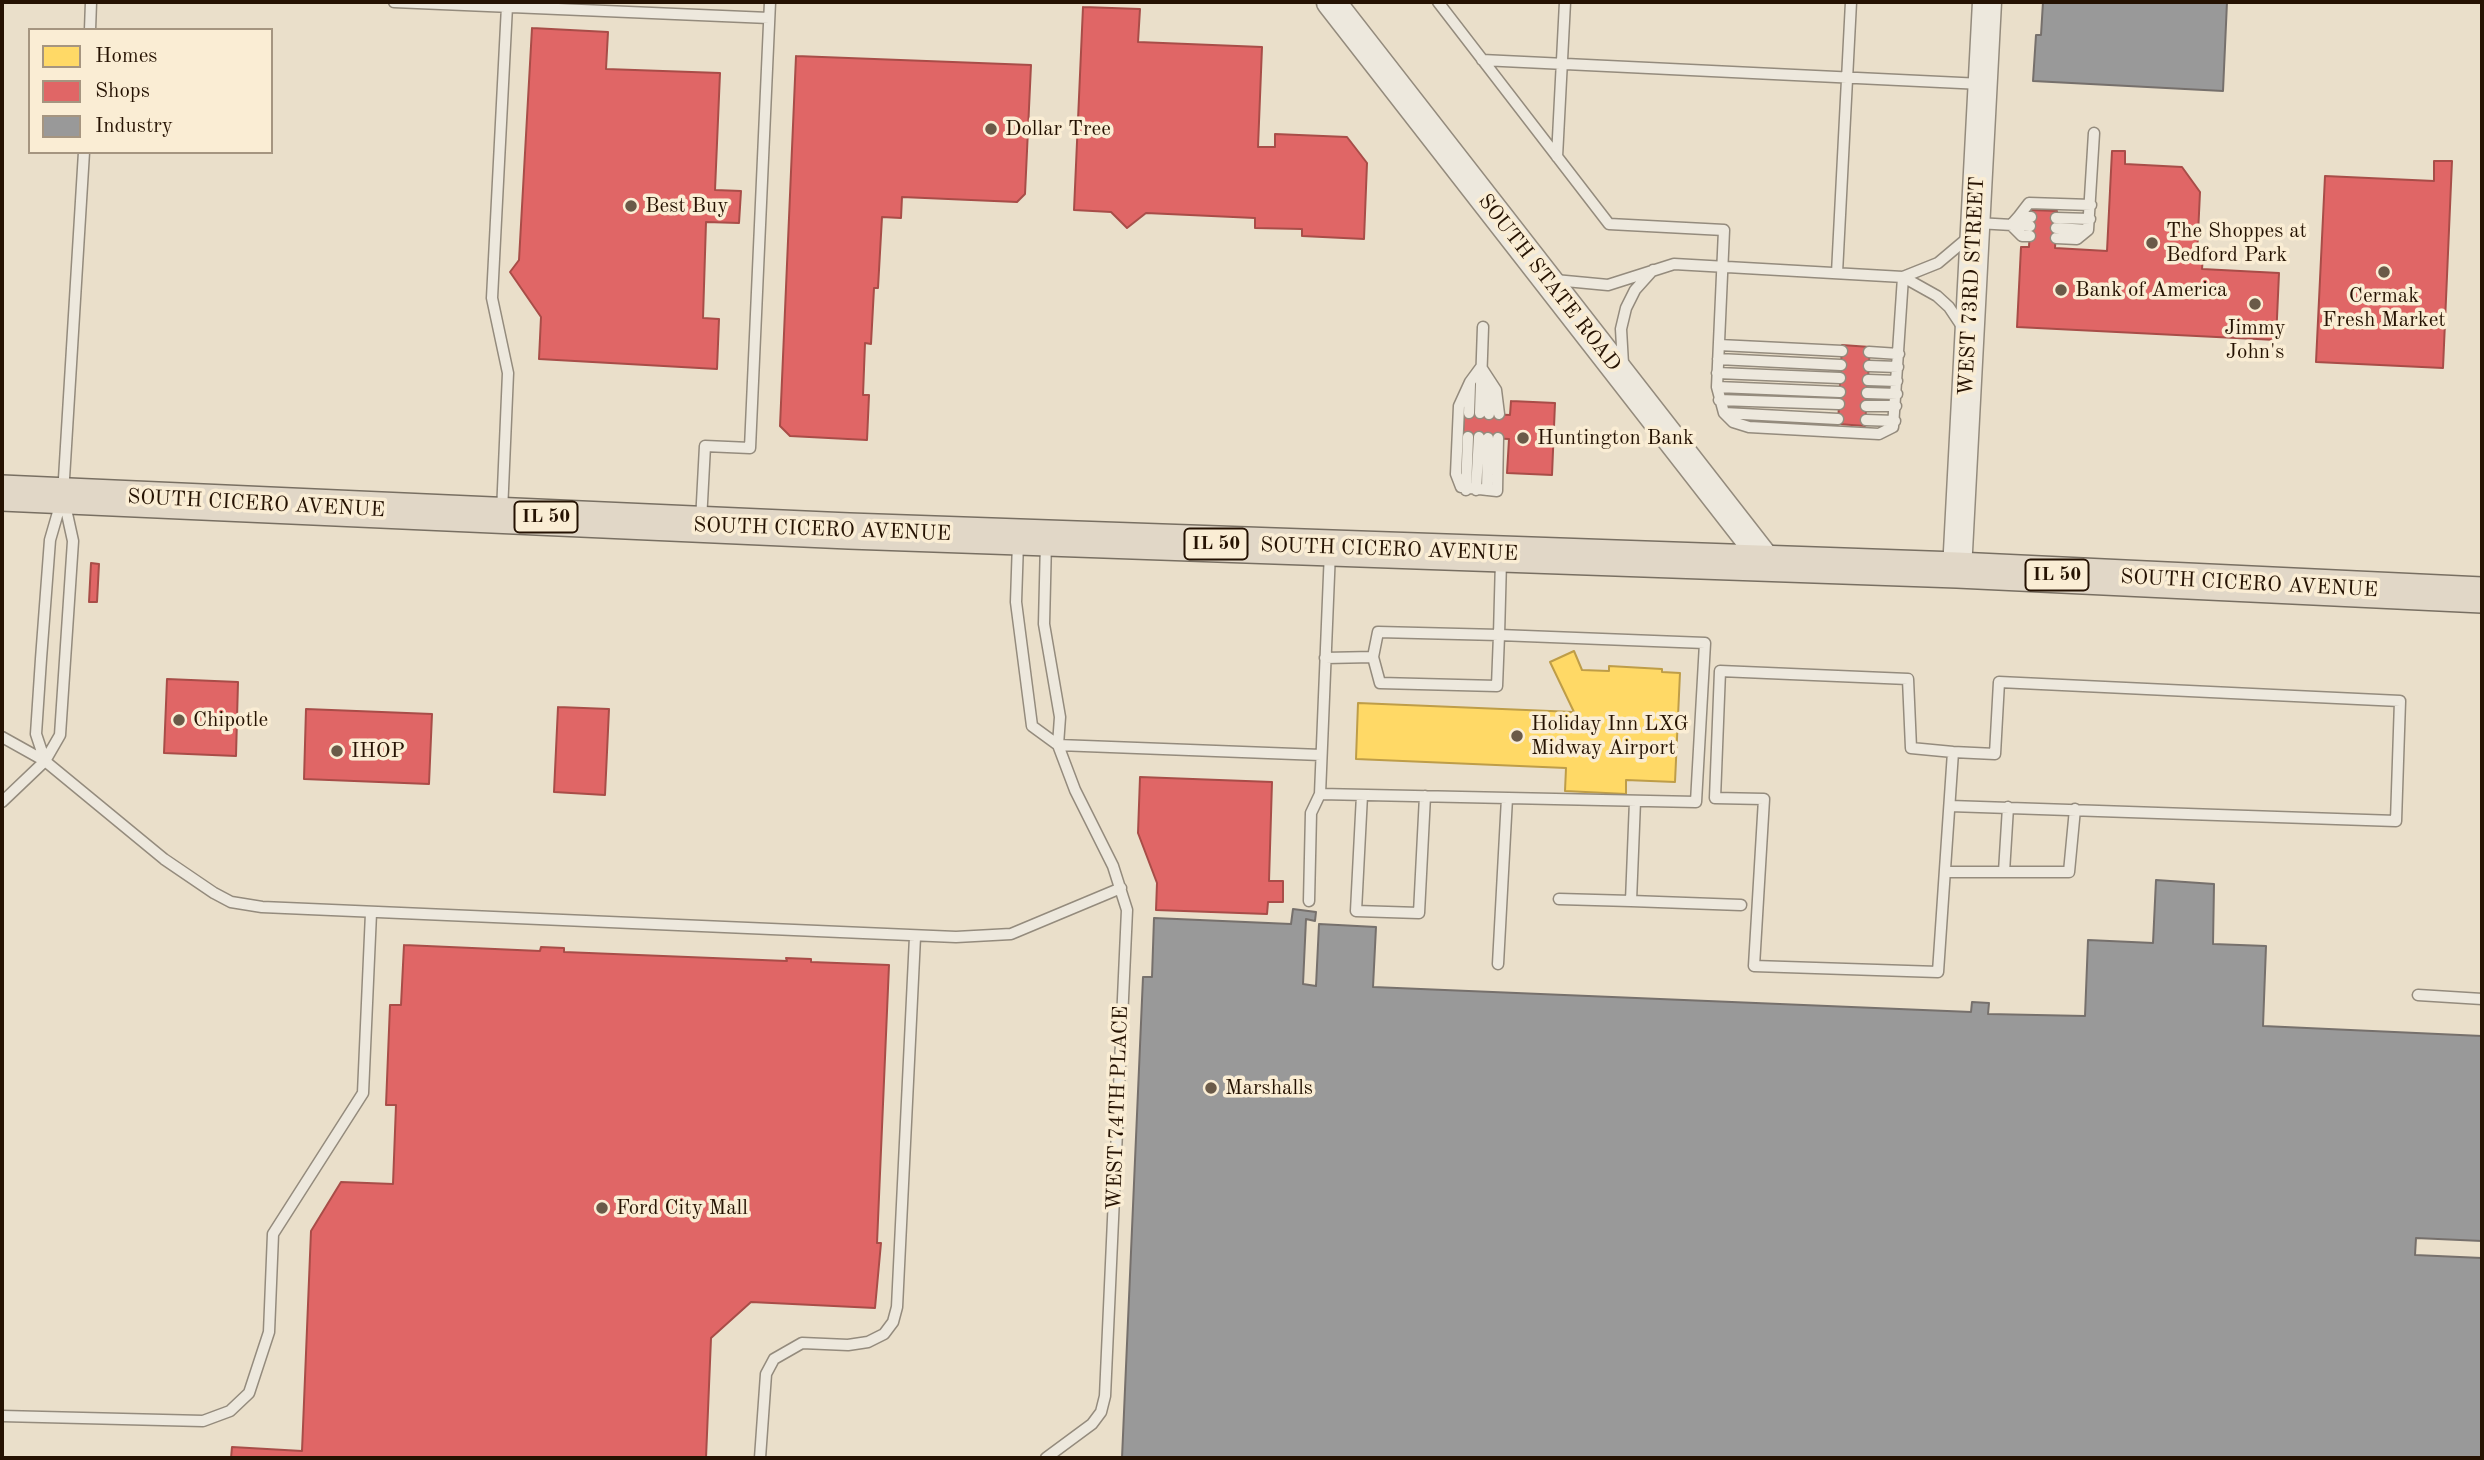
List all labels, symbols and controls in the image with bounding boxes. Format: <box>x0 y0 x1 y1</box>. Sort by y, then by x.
legend <box>28 28 273 154</box>
text: Homes <box>95 46 157 67</box>
text: Shops <box>95 81 150 102</box>
text: Industry <box>95 116 173 137</box>
place label: Dollar Tree <box>1005 116 1111 142</box>
marker: Dollar Tree <box>983 121 999 137</box>
street label: WEST 73RD STREET <box>1954 176 1990 396</box>
street label: SOUTH STATE ROAD <box>1472 189 1626 377</box>
place label: Best Buy <box>645 193 728 219</box>
marker: Best Buy <box>623 198 639 214</box>
place label: The Shoppes at Bedford Park <box>2166 218 2307 268</box>
marker: The Shoppes at Bedford Park <box>2144 235 2160 251</box>
marker: Cermak Fresh Market <box>2376 264 2392 280</box>
place label: Bank of America <box>2075 277 2227 303</box>
marker: Bank of America <box>2053 282 2069 298</box>
place label: Cermak Fresh Market <box>2322 283 2446 333</box>
marker: Jimmy John's <box>2247 296 2263 312</box>
place label: Jimmy John's <box>2224 315 2286 365</box>
place label: Huntington Bank <box>1537 425 1694 451</box>
marker: Huntington Bank <box>1515 430 1531 446</box>
street label: SOUTH CICERO AVENUE <box>127 485 385 523</box>
road number: IL 50 <box>514 502 578 532</box>
street label: SOUTH CICERO AVENUE <box>693 513 951 547</box>
road number: IL 50 <box>1184 528 1248 559</box>
street label: SOUTH CICERO AVENUE <box>1260 533 1518 567</box>
road number: IL 50 <box>2025 560 2088 590</box>
street label: SOUTH CICERO AVENUE <box>2120 565 2378 603</box>
place label: Chipotle <box>193 707 268 733</box>
place label: Holiday Inn LXG Midway Airport <box>1531 711 1689 761</box>
marker: Chipotle <box>171 712 187 728</box>
marker: Holiday Inn LXG Midway Airport <box>1509 728 1525 744</box>
place label: IHOP <box>351 738 405 764</box>
marker: IHOP <box>329 743 345 759</box>
street label: WEST 74TH PLACE <box>1102 1005 1134 1211</box>
place label: Marshalls <box>1225 1075 1313 1101</box>
marker: Marshalls <box>1203 1080 1219 1096</box>
place label: Ford City Mall <box>616 1195 748 1221</box>
marker: Ford City Mall <box>594 1200 610 1216</box>

